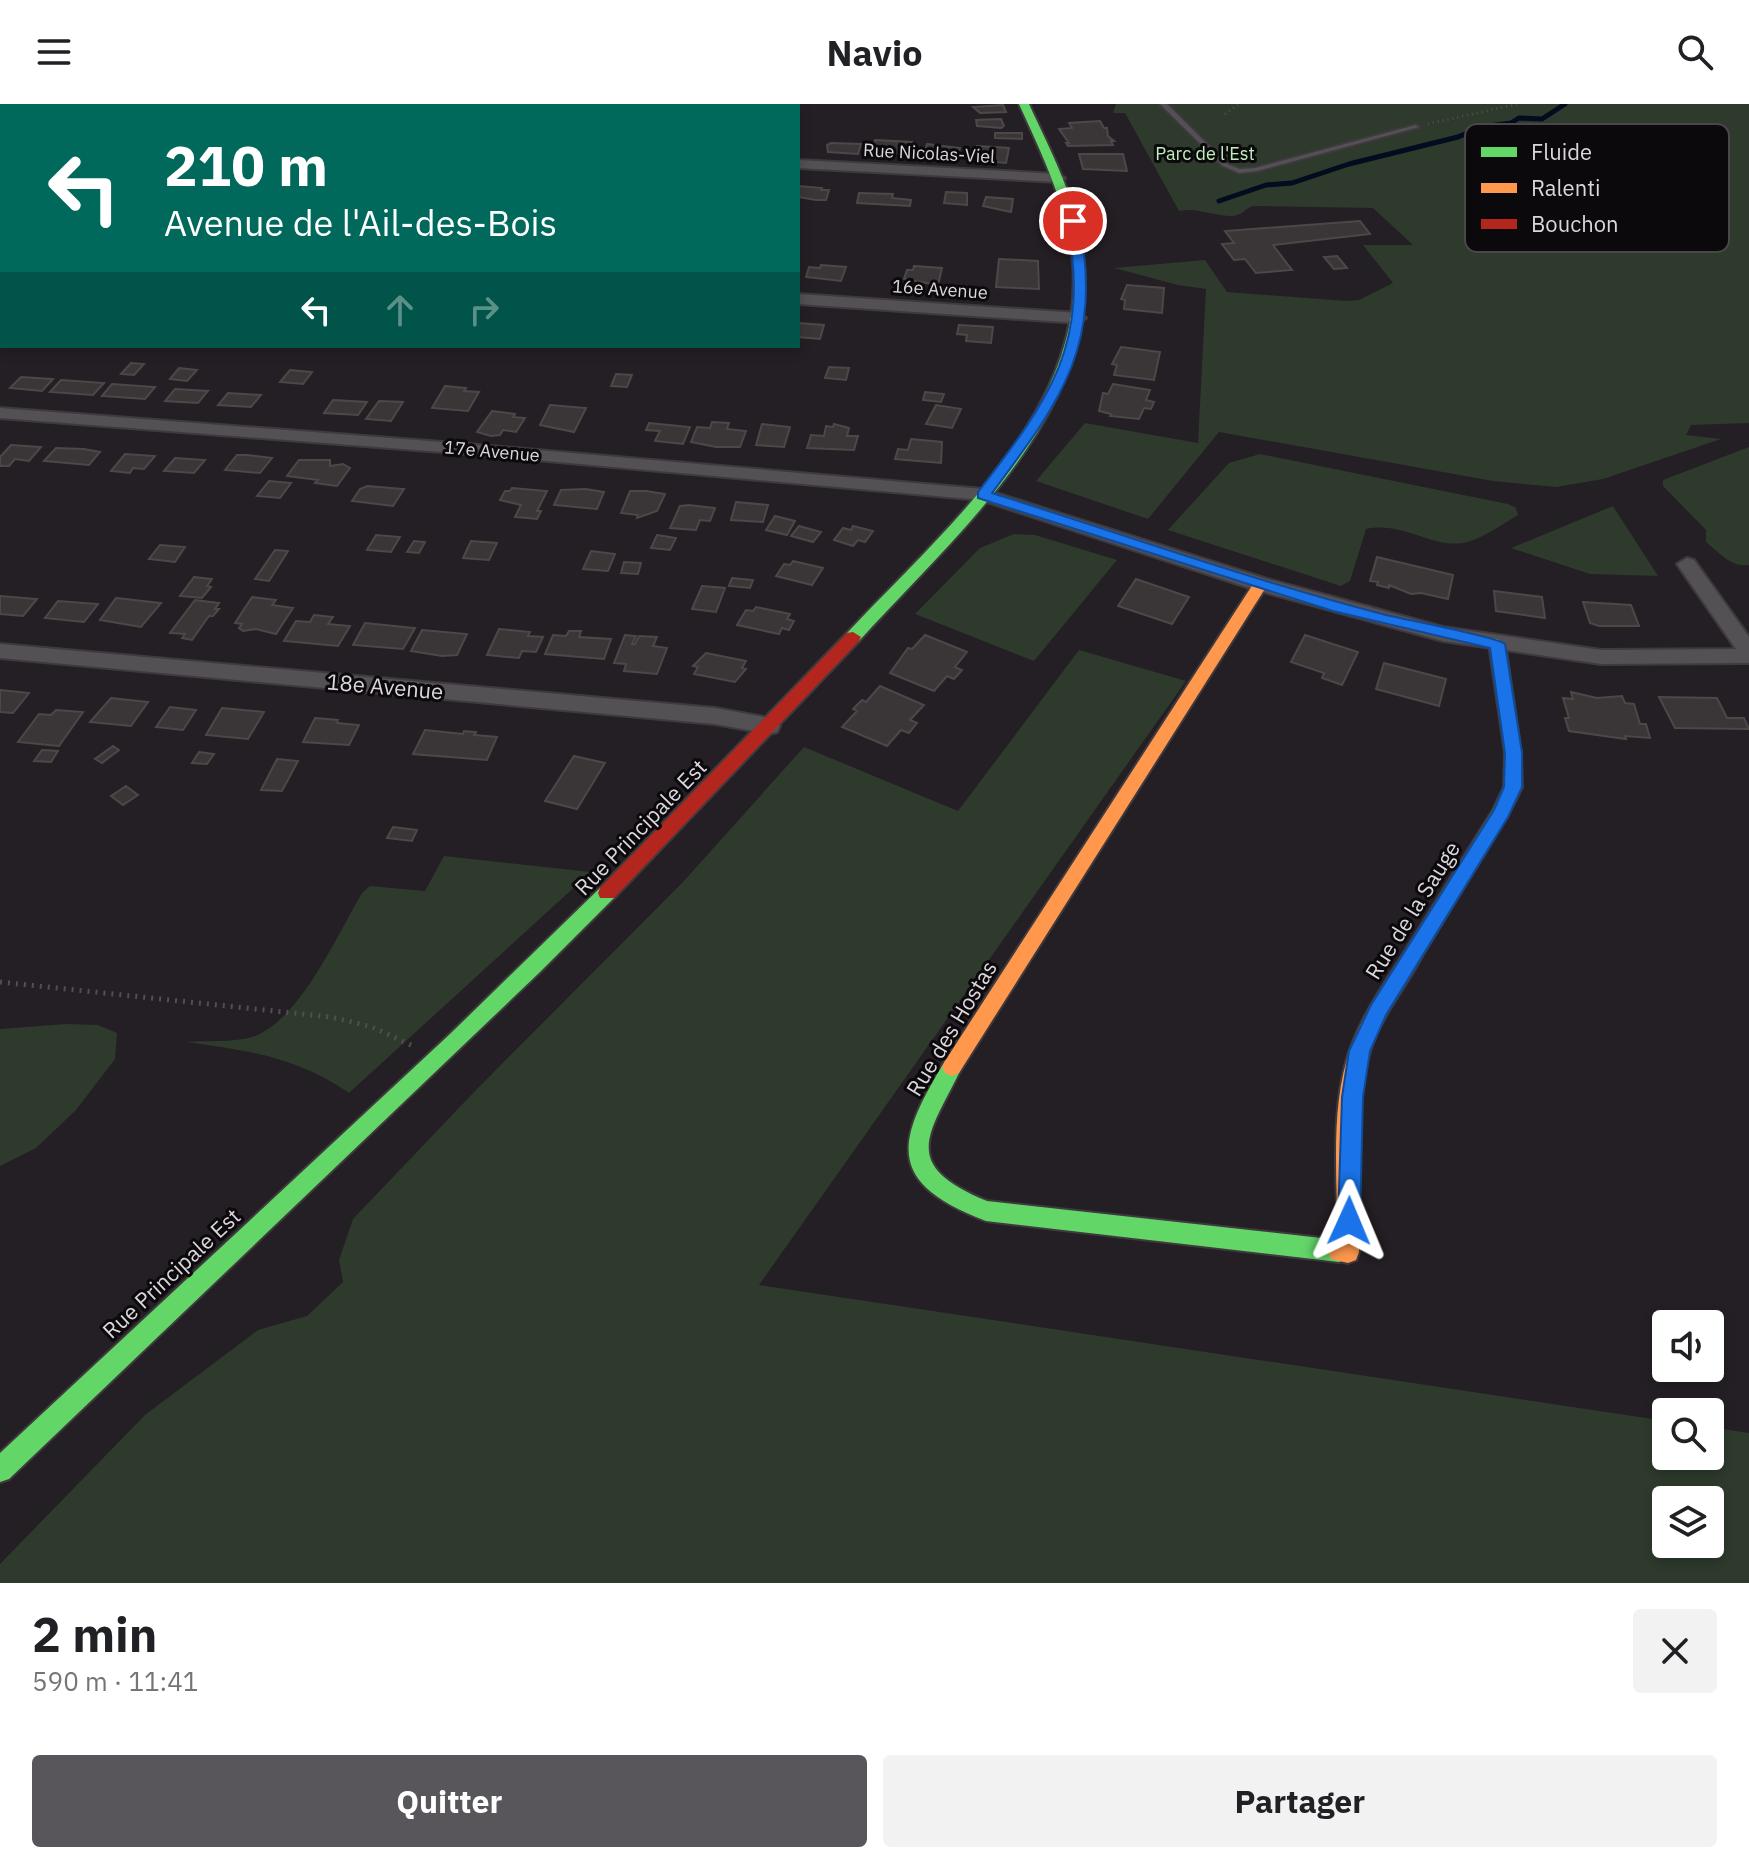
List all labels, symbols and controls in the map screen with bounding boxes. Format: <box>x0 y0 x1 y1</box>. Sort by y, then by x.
text: Navio <box>826 29 923 76</box>
icon: menu <box>32 30 76 74</box>
icon: search <box>1673 30 1717 74</box>
legend <box>1465 124 1729 252</box>
text: 210 m <box>164 129 328 201</box>
icon: left <box>32 136 136 240</box>
text: Fluide <box>1531 137 1592 166</box>
street label: Rue Nicolas-Viel <box>862 138 996 168</box>
park label: Parc de l'Est <box>1155 142 1255 165</box>
text: Ralenti <box>1531 173 1600 202</box>
pin <box>1039 187 1107 255</box>
text: Avenue de l'Ail-des-Bois <box>164 199 557 246</box>
icon: arrive <box>1051 199 1095 243</box>
text: Bouchon <box>1531 209 1619 238</box>
street label: 16e Avenue <box>891 274 989 304</box>
icon: left <box>294 288 338 332</box>
icon: ahead <box>378 288 422 332</box>
icon: right <box>462 288 506 332</box>
street label: 17e Avenue <box>443 435 541 467</box>
street label: 18e Avenue <box>325 666 445 706</box>
street label: Rue Principale Est <box>568 753 712 901</box>
street label: Rue de la Sauge <box>1358 836 1466 984</box>
street label: Rue des Hostas <box>899 955 1003 1101</box>
position arrow <box>1307 1179 1391 1263</box>
street label: Rue Principale Est <box>96 1202 246 1344</box>
map controls <box>1652 1310 1724 1558</box>
button: sound <box>1652 1310 1724 1382</box>
button: search <box>1652 1398 1724 1470</box>
button: layers <box>1652 1486 1724 1558</box>
text: 2 min <box>32 1603 157 1665</box>
button: close <box>1633 1609 1717 1693</box>
text: 590 m · 11:41 <box>32 1664 198 1698</box>
button: Quitter <box>32 1755 867 1847</box>
button: Partager <box>883 1755 1717 1847</box>

